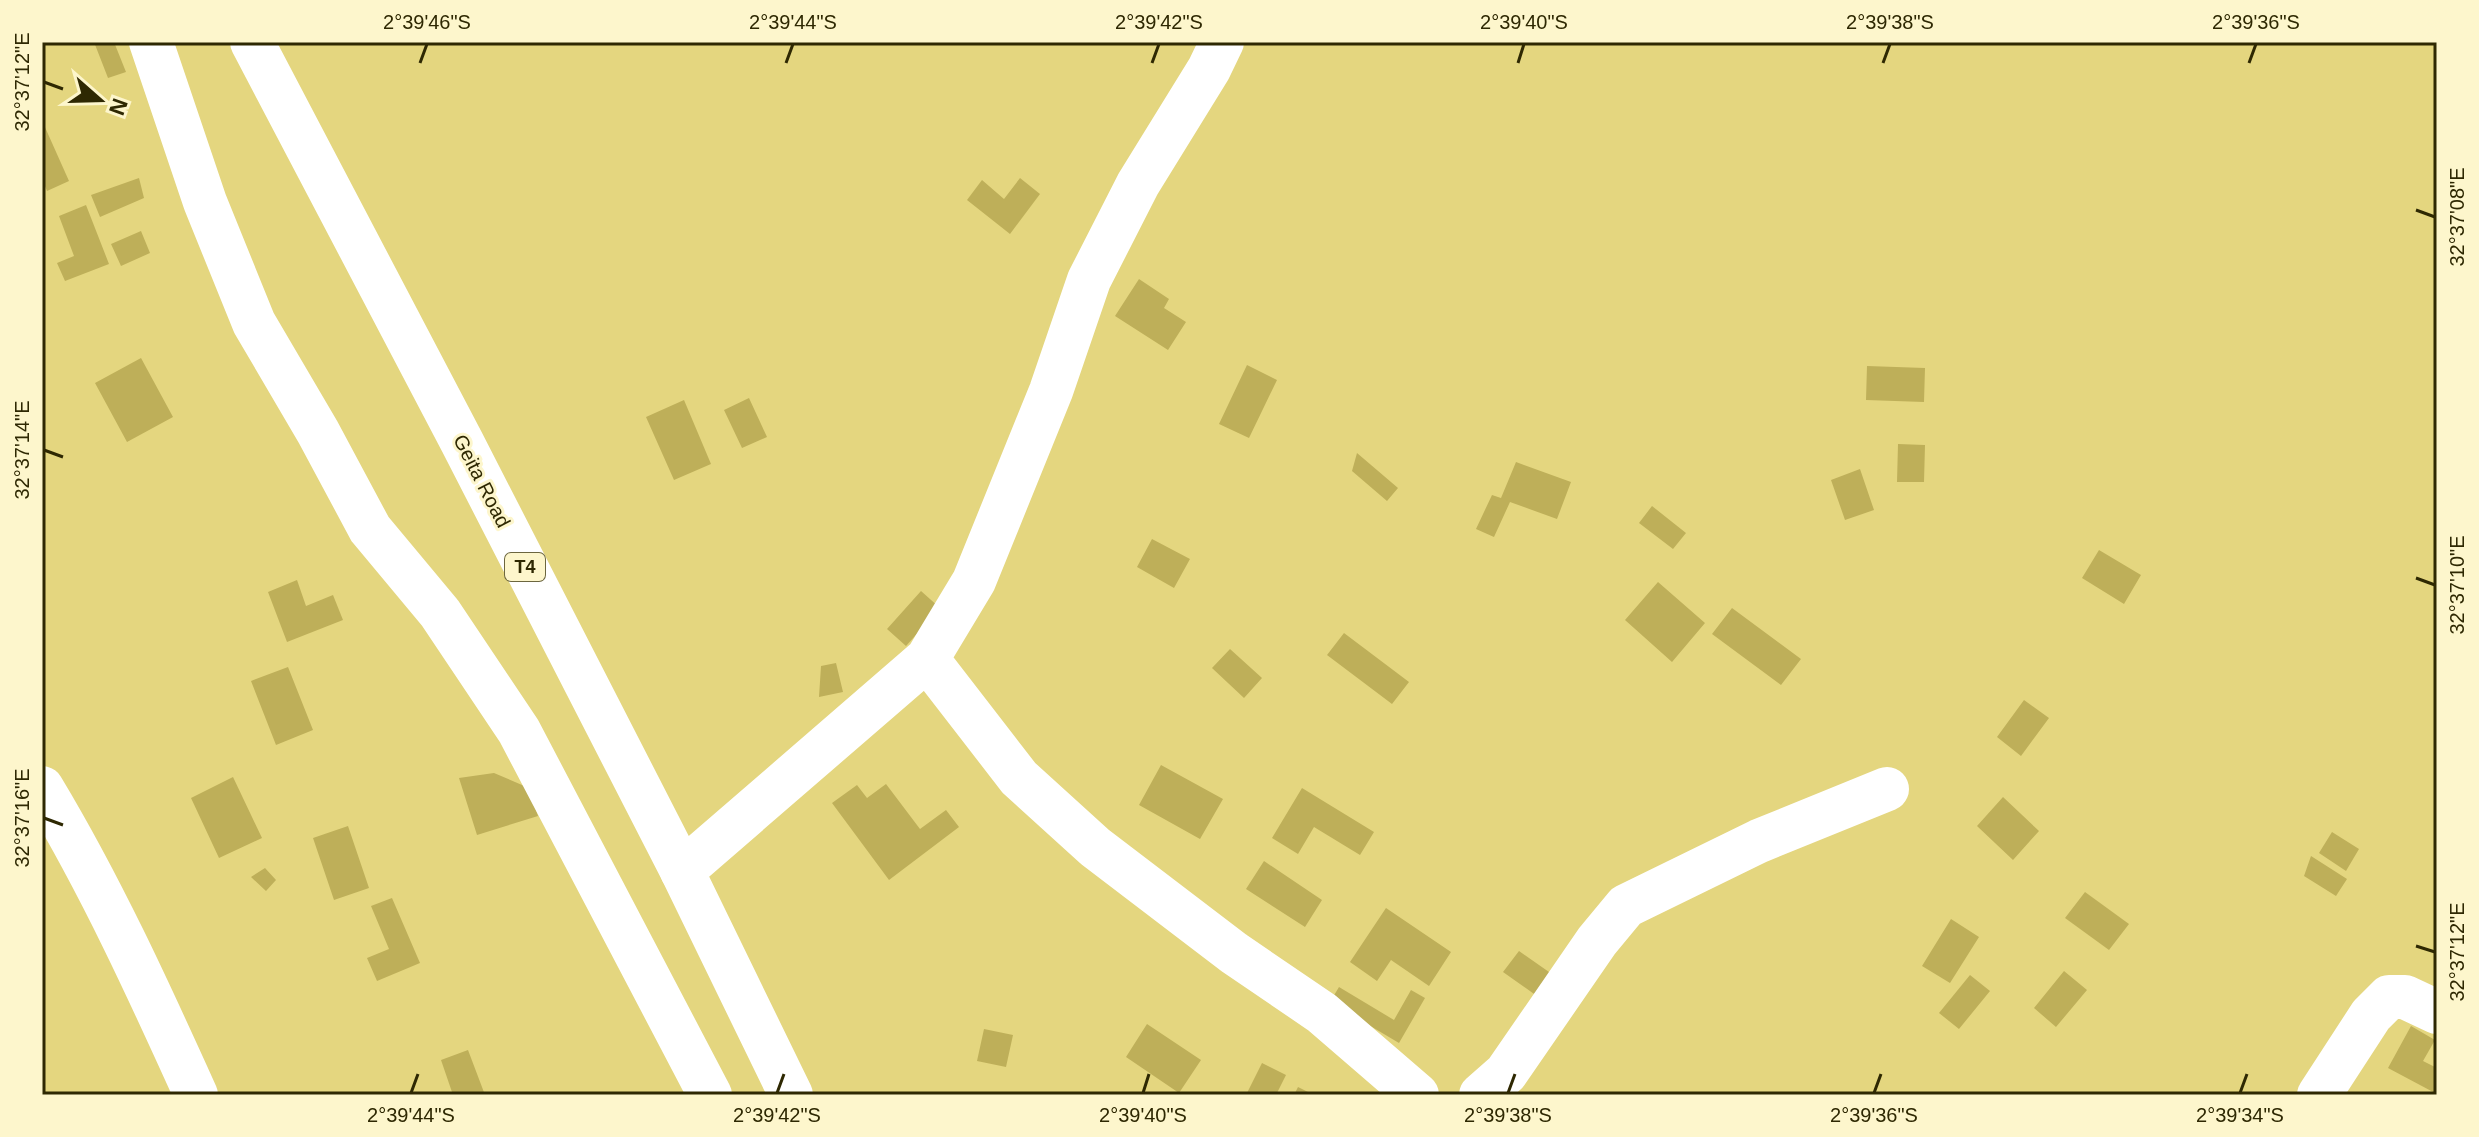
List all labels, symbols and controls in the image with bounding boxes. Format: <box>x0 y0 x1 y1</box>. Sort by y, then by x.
text: 2°39'46"S <box>383 11 471 33</box>
text: 2°39'44"S <box>749 11 837 33</box>
text: 2°39'42"S <box>1115 11 1203 33</box>
text: 2°39'40"S <box>1480 11 1568 33</box>
text: 2°39'38"S <box>1846 11 1934 33</box>
text: 2°39'36"S <box>2212 11 2300 33</box>
text: 32°37'12"E <box>11 33 33 132</box>
north arrow <box>60 60 140 140</box>
text: N <box>104 95 133 118</box>
text: 32°37'08"E <box>2446 168 2468 267</box>
text: 32°37'14"E <box>11 401 33 500</box>
street label: Geita Road <box>449 431 515 531</box>
text: 32°37'10"E <box>2446 536 2468 635</box>
road number: T4 <box>505 553 545 581</box>
text: 32°37'16"E <box>11 769 33 868</box>
text: 32°37'12"E <box>2446 903 2468 1002</box>
text: 2°39'44"S <box>367 1104 455 1126</box>
text: 2°39'42"S <box>733 1104 821 1126</box>
text: 2°39'40"S <box>1099 1104 1187 1126</box>
text: 2°39'38"S <box>1464 1104 1552 1126</box>
text: 2°39'36"S <box>1830 1104 1918 1126</box>
text: 2°39'34"S <box>2196 1104 2284 1126</box>

